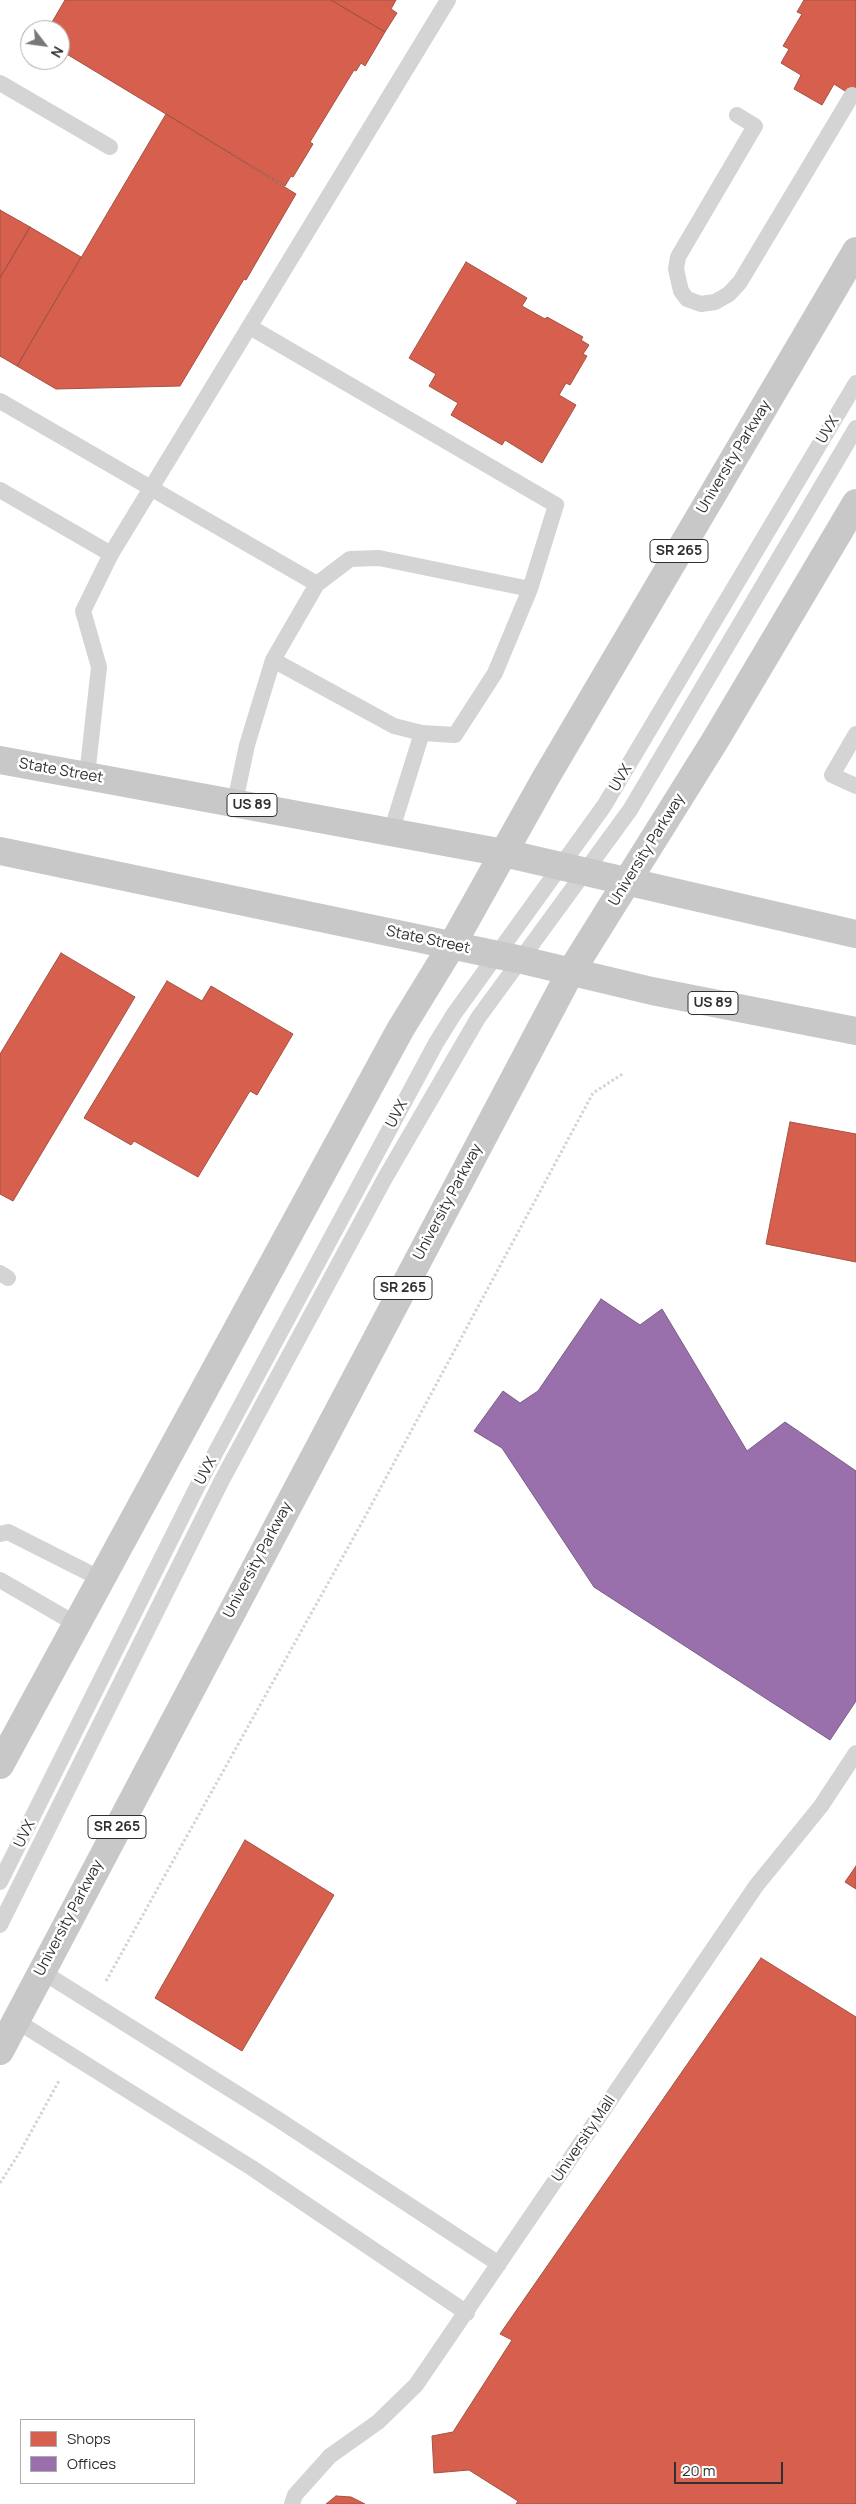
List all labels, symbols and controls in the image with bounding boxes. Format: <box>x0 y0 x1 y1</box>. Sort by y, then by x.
north arrow <box>20 20 70 70</box>
text: N <box>47 43 68 61</box>
street label: University Parkway <box>693 397 775 517</box>
street label: UVX <box>813 413 843 447</box>
road number: SR 265 <box>650 540 708 562</box>
street label: State Street <box>18 755 104 787</box>
street label: UVX <box>606 761 636 795</box>
street label: University Parkway <box>605 791 689 909</box>
road number: US 89 <box>227 794 277 816</box>
street label: State Street <box>385 922 471 958</box>
road number: US 89 <box>688 991 738 1014</box>
street label: UVX <box>382 1097 412 1131</box>
street label: University Parkway <box>410 1141 486 1263</box>
road number: SR 265 <box>374 1276 432 1300</box>
street label: UVX <box>191 1454 221 1488</box>
street label: University Parkway <box>220 1499 296 1621</box>
road number: SR 265 <box>88 1815 146 1838</box>
street label: UVX <box>11 1817 39 1851</box>
street label: University Parkway <box>31 1857 107 1979</box>
street label: University Mall <box>549 2092 619 2186</box>
legend <box>20 2419 195 2484</box>
text: Shops <box>67 2428 111 2449</box>
scale bar <box>676 2452 785 2484</box>
text: Offices <box>67 2453 116 2474</box>
text: 20 m <box>682 2460 715 2481</box>

